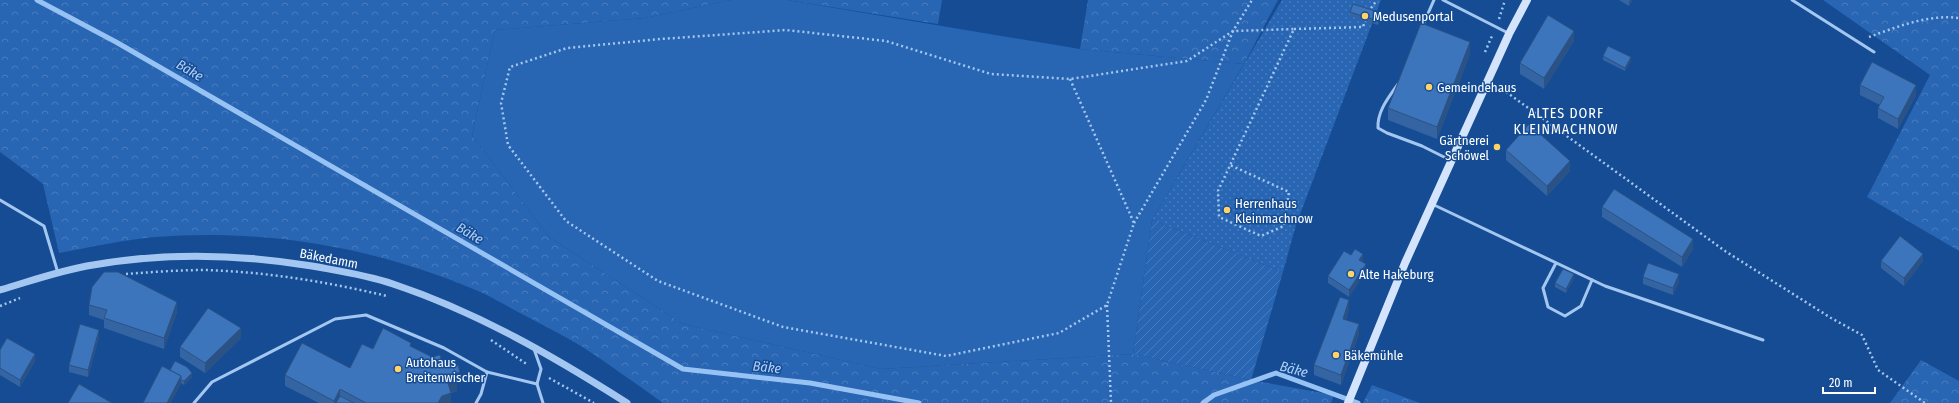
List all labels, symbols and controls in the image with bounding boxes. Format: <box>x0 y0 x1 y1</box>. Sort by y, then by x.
place label: Medusenportal <box>1373 9 1454 24</box>
marker: Medusenportal <box>1360 11 1370 21</box>
water label: Bäke <box>173 56 207 85</box>
place label: Gemeindehaus <box>1437 80 1517 95</box>
marker: Gemeindehaus <box>1424 82 1434 92</box>
district label: ALTES DORF KLEINMACHNOW <box>1514 105 1618 138</box>
place label: Gärtnerei Schöwel <box>1439 133 1490 163</box>
marker: Gärtnerei Schöwel <box>1492 142 1502 152</box>
place label: Herrenhaus Kleinmachnow <box>1235 196 1313 226</box>
marker: Herrenhaus Kleinmachnow <box>1222 205 1232 215</box>
water label: Bäke <box>453 219 487 248</box>
street label: Bäkedamm <box>298 245 359 271</box>
place label: Alte Hakeburg <box>1359 267 1434 282</box>
marker: Alte Hakeburg <box>1346 269 1356 279</box>
place label: Bäkemühle <box>1344 348 1403 363</box>
marker: Bäkemühle <box>1331 350 1341 360</box>
place label: Autohaus Breitenwischer <box>406 355 485 385</box>
water label: Bäke <box>752 358 782 377</box>
water label: Bäke <box>1278 358 1310 381</box>
marker: Autohaus Breitenwischer <box>393 364 403 374</box>
scale bar <box>1823 369 1875 395</box>
text: 20 m <box>1829 376 1853 390</box>

